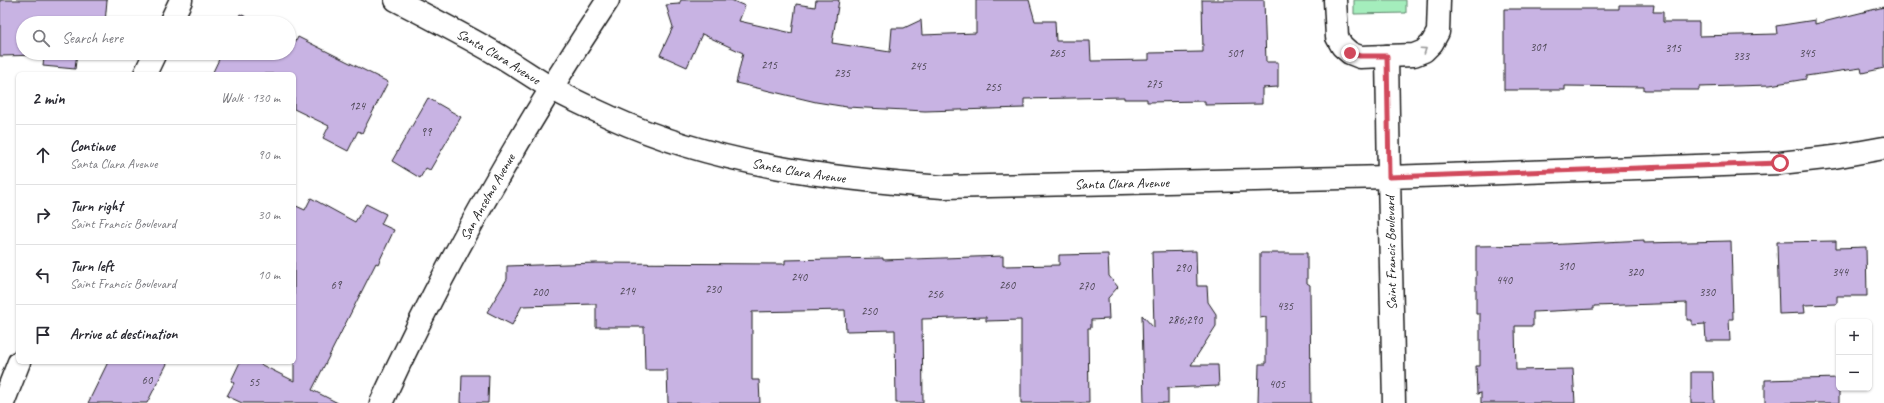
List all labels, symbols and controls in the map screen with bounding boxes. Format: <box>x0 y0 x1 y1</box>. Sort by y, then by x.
search box <box>16 16 296 60</box>
street label: Santa Clara Avenue <box>454 25 545 89</box>
icon: search <box>30 27 52 49</box>
text: Search here <box>62 29 123 48</box>
house number: 301 <box>1530 39 1547 55</box>
house number: 315 <box>1665 40 1682 56</box>
route end <box>1341 44 1359 62</box>
house number: 265 <box>1049 45 1066 61</box>
house number: 501 <box>1227 45 1244 61</box>
house number: 345 <box>1799 45 1816 61</box>
one-way arrow <box>1420 47 1427 54</box>
house number: 333 <box>1733 48 1751 64</box>
house number: 215 <box>761 57 778 73</box>
house number: 245 <box>910 58 927 74</box>
house number: 235 <box>834 65 851 81</box>
house number: 275 <box>1146 76 1163 92</box>
house number: 255 <box>985 79 1002 95</box>
text: 2 min <box>32 88 65 109</box>
text: Walk · 130 m <box>221 90 280 106</box>
house number: 124 <box>349 98 367 114</box>
house number: 99 <box>421 124 433 140</box>
text: Continue <box>70 137 115 156</box>
icon: ahead <box>32 144 54 166</box>
text: 90 m <box>258 147 280 163</box>
street label: San Anselmo Avenue <box>456 149 519 243</box>
street label: Santa Clara Avenue <box>751 154 848 186</box>
route start <box>1771 154 1789 172</box>
text: Santa Clara Avenue <box>70 156 158 172</box>
street label: Santa Clara Avenue <box>1074 173 1171 193</box>
street label: Saint Francis Boulevard <box>1381 193 1400 310</box>
text: Turn right <box>70 197 123 216</box>
icon: right <box>32 204 54 226</box>
text: 30 m <box>258 207 280 223</box>
text: Saint Francis Boulevard <box>70 216 176 232</box>
text: Turn left <box>70 257 113 276</box>
house number: 310 <box>1558 258 1576 274</box>
house number: 290 <box>1175 260 1193 276</box>
icon: left <box>32 264 54 286</box>
house number: 320 <box>1627 264 1645 280</box>
house number: 344 <box>1832 264 1850 280</box>
text: 10 m <box>258 267 280 283</box>
house number: 240 <box>791 269 809 285</box>
house number: 440 <box>1496 272 1514 288</box>
text: Saint Francis Boulevard <box>70 276 176 292</box>
house number: 69 <box>331 277 343 293</box>
house number: 260 <box>999 277 1017 293</box>
house number: 270 <box>1078 278 1096 294</box>
house number: 230 <box>705 281 723 297</box>
house number: 214 <box>619 283 637 299</box>
house number: 200 <box>532 284 550 300</box>
house number: 330 <box>1699 284 1717 300</box>
house number: 256 <box>927 286 944 302</box>
house number: 435 <box>1277 298 1294 314</box>
house number: 250 <box>861 303 879 319</box>
house number: 286;290 <box>1168 312 1204 328</box>
map controls <box>1836 319 1872 391</box>
button: + <box>1836 319 1872 355</box>
icon: arrive <box>32 324 54 346</box>
text: Arrive at destination <box>70 325 177 344</box>
button: − <box>1836 355 1872 391</box>
house number: 60 <box>142 372 154 388</box>
house number: 55 <box>249 374 260 390</box>
house number: 405 <box>1269 376 1286 392</box>

